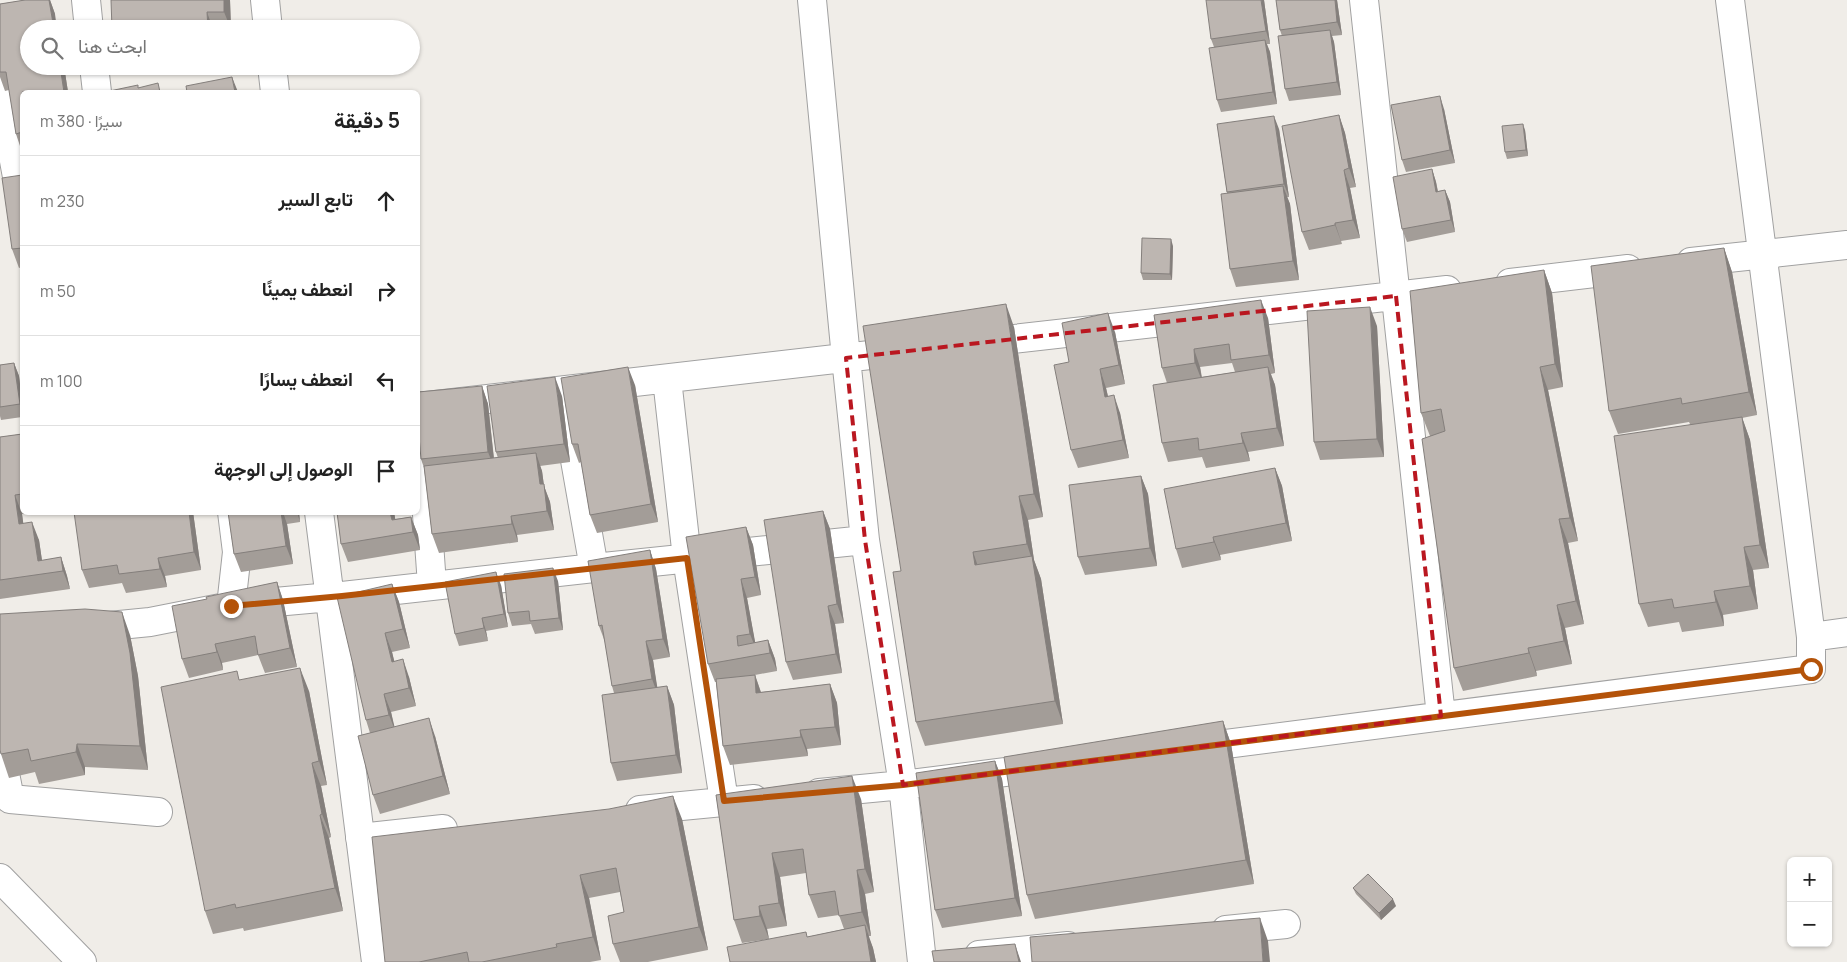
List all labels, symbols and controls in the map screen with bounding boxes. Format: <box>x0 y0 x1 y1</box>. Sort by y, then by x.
search box <box>20 20 420 75</box>
text: ابحث هنا <box>78 33 147 59</box>
icon: search <box>38 34 66 62</box>
text: 5 دقيقة <box>334 106 400 134</box>
text: سيرًا · 380 m <box>40 110 122 132</box>
text: تابع السير <box>278 186 353 212</box>
icon: ahead <box>372 187 400 215</box>
text: 230 m <box>40 190 85 212</box>
text: انعطف يمينًا <box>262 276 353 302</box>
icon: right <box>372 277 400 305</box>
text: 50 m <box>40 280 76 302</box>
text: انعطف يسارًا <box>259 366 353 392</box>
icon: left <box>372 367 400 395</box>
text: 100 m <box>40 370 83 392</box>
text: الوصول إلى الوجهة <box>214 456 353 482</box>
icon: arrive <box>372 457 400 485</box>
route end <box>220 595 243 618</box>
route start <box>1800 658 1823 681</box>
map controls <box>1787 857 1832 947</box>
button: + <box>1787 857 1832 902</box>
button: − <box>1787 902 1832 947</box>

